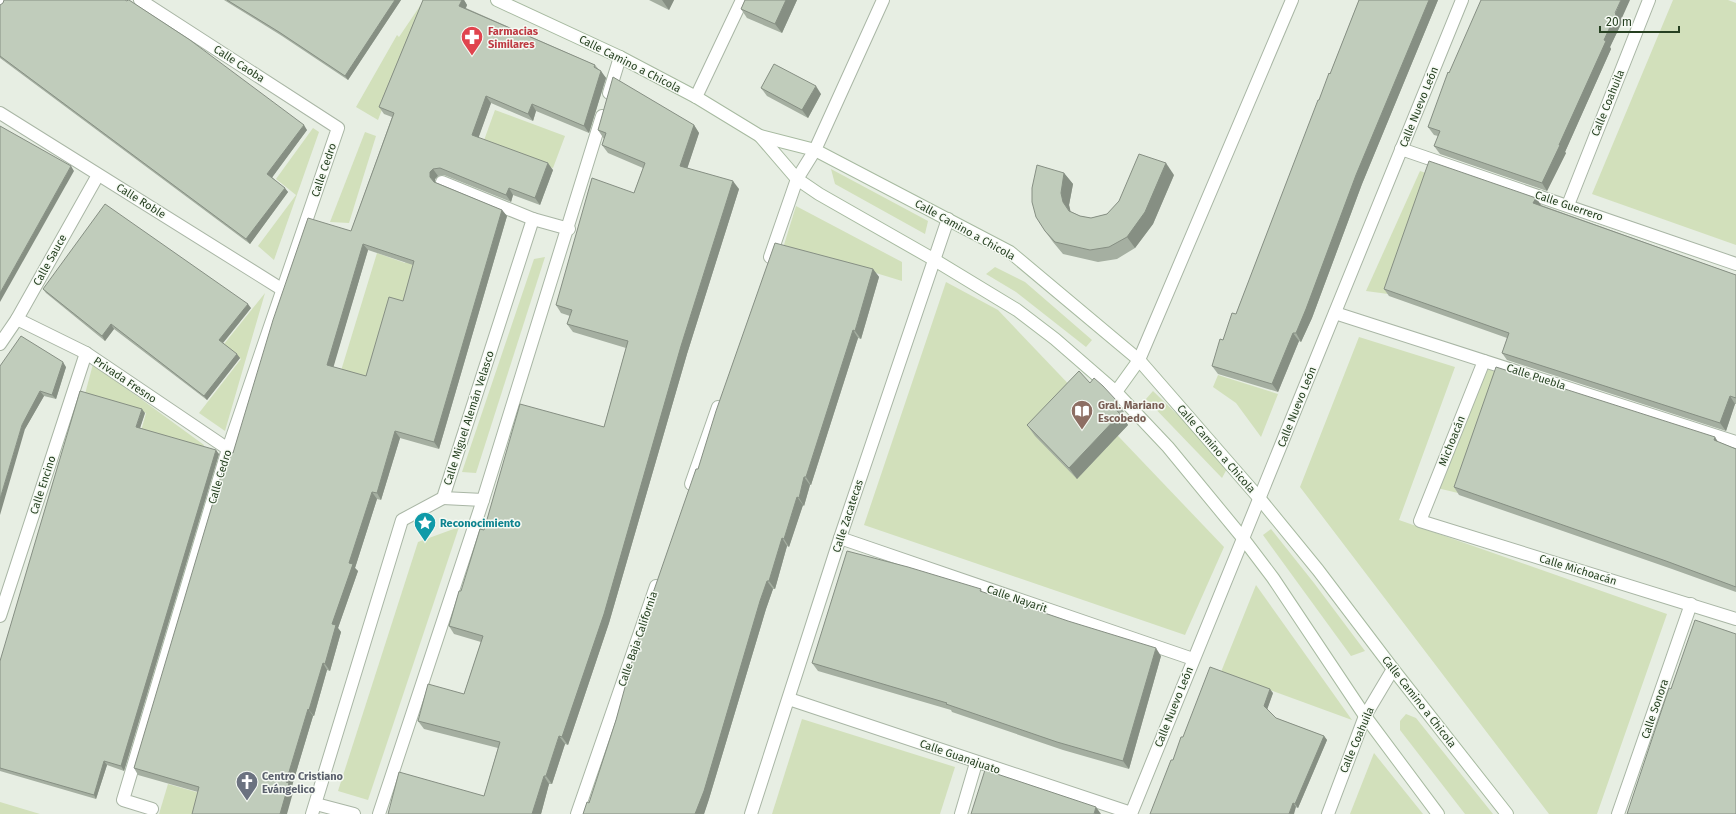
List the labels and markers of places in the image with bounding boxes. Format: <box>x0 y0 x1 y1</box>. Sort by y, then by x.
pharmacy icon: Farmacias Similares <box>459 24 485 57</box>
place label: Farmacias Similares <box>488 25 539 51</box>
library icon: Gral. Mariano Escobedo <box>1069 398 1095 431</box>
place label: Gral. Mariano Escobedo <box>1098 399 1165 425</box>
place icon: Reconocimiento <box>412 510 438 543</box>
place label: Reconocimiento <box>440 517 521 530</box>
church icon: Centro Cristiano Evángelico <box>234 769 260 802</box>
place label: Centro Cristiano Evángelico <box>262 770 344 796</box>

